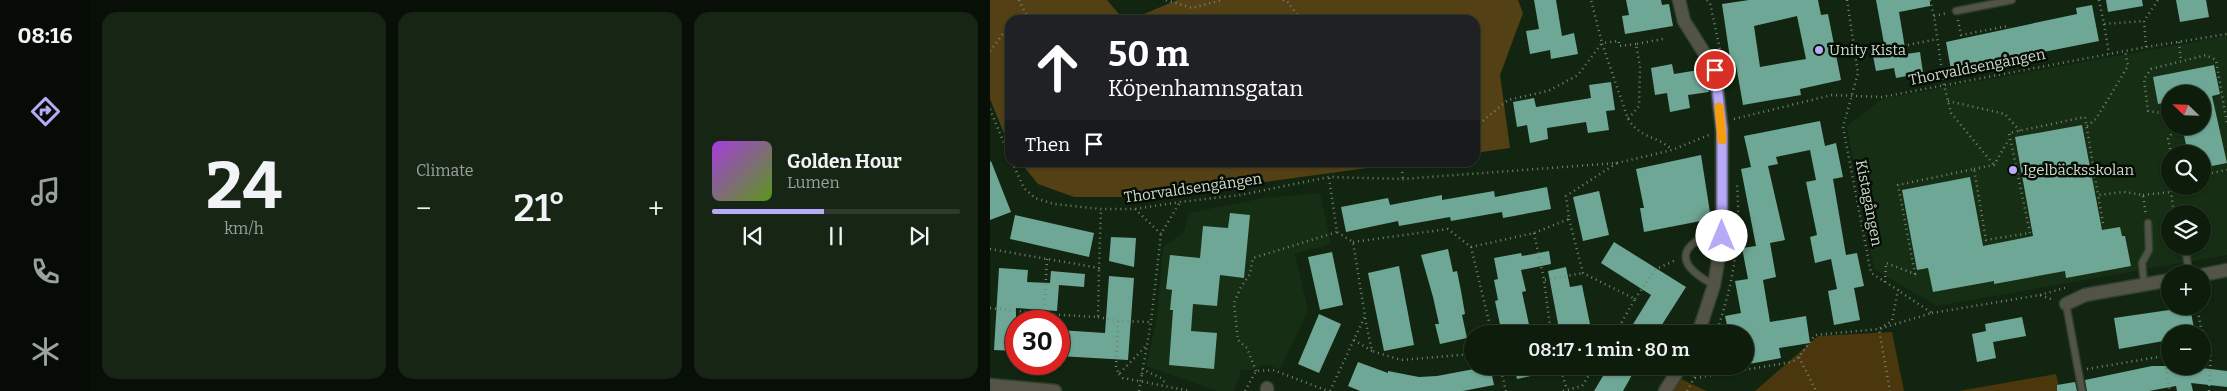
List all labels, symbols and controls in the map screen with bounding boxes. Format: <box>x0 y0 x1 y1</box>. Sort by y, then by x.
text: 08:16 <box>18 22 72 49</box>
text: 50 m <box>1108 33 1189 75</box>
icon: ahead <box>1025 35 1090 100</box>
place label: Unity Kista <box>1829 41 1906 59</box>
marker: Unity Kista <box>1813 44 1825 56</box>
street label: Thorvaldsengången <box>1907 45 2047 89</box>
pin <box>1694 49 1736 91</box>
icon: arrive <box>1701 56 1729 84</box>
text: Köpenhamnsgatan <box>1108 75 1303 102</box>
north arrow <box>2161 85 2211 135</box>
map controls <box>2161 85 2211 375</box>
icon: directions <box>28 94 63 129</box>
icon: arrive <box>1080 130 1108 158</box>
text: Then <box>1025 133 1070 156</box>
button: search <box>2161 145 2211 195</box>
text: 24 <box>206 147 282 225</box>
text: Golden Hour <box>787 150 902 173</box>
street label: Kistagången <box>1852 158 1886 248</box>
text: Climate <box>416 161 474 180</box>
place label: Igelbäcksskolan <box>2023 161 2134 179</box>
marker: Igelbäcksskolan <box>2007 164 2019 176</box>
street label: Thorvaldsengången <box>1123 169 1264 207</box>
text: Lumen <box>787 173 840 192</box>
icon: music <box>28 174 63 209</box>
text: 21° <box>514 185 566 231</box>
text: − <box>416 192 431 225</box>
text: + <box>648 192 664 225</box>
button: layers <box>2161 205 2211 255</box>
position arrow <box>1695 209 1747 261</box>
text: km/h <box>224 219 264 238</box>
icon: previous <box>739 222 767 250</box>
icon: pause <box>822 222 850 250</box>
icon: next <box>905 222 933 250</box>
icon: phone <box>28 254 63 289</box>
button: + <box>2161 265 2211 315</box>
speed limit sign: 30 <box>1005 310 1070 375</box>
button: − <box>2161 325 2211 375</box>
icon: climate <box>28 334 63 369</box>
text: 08:17 · 1 min · 80 m <box>1528 338 1690 361</box>

